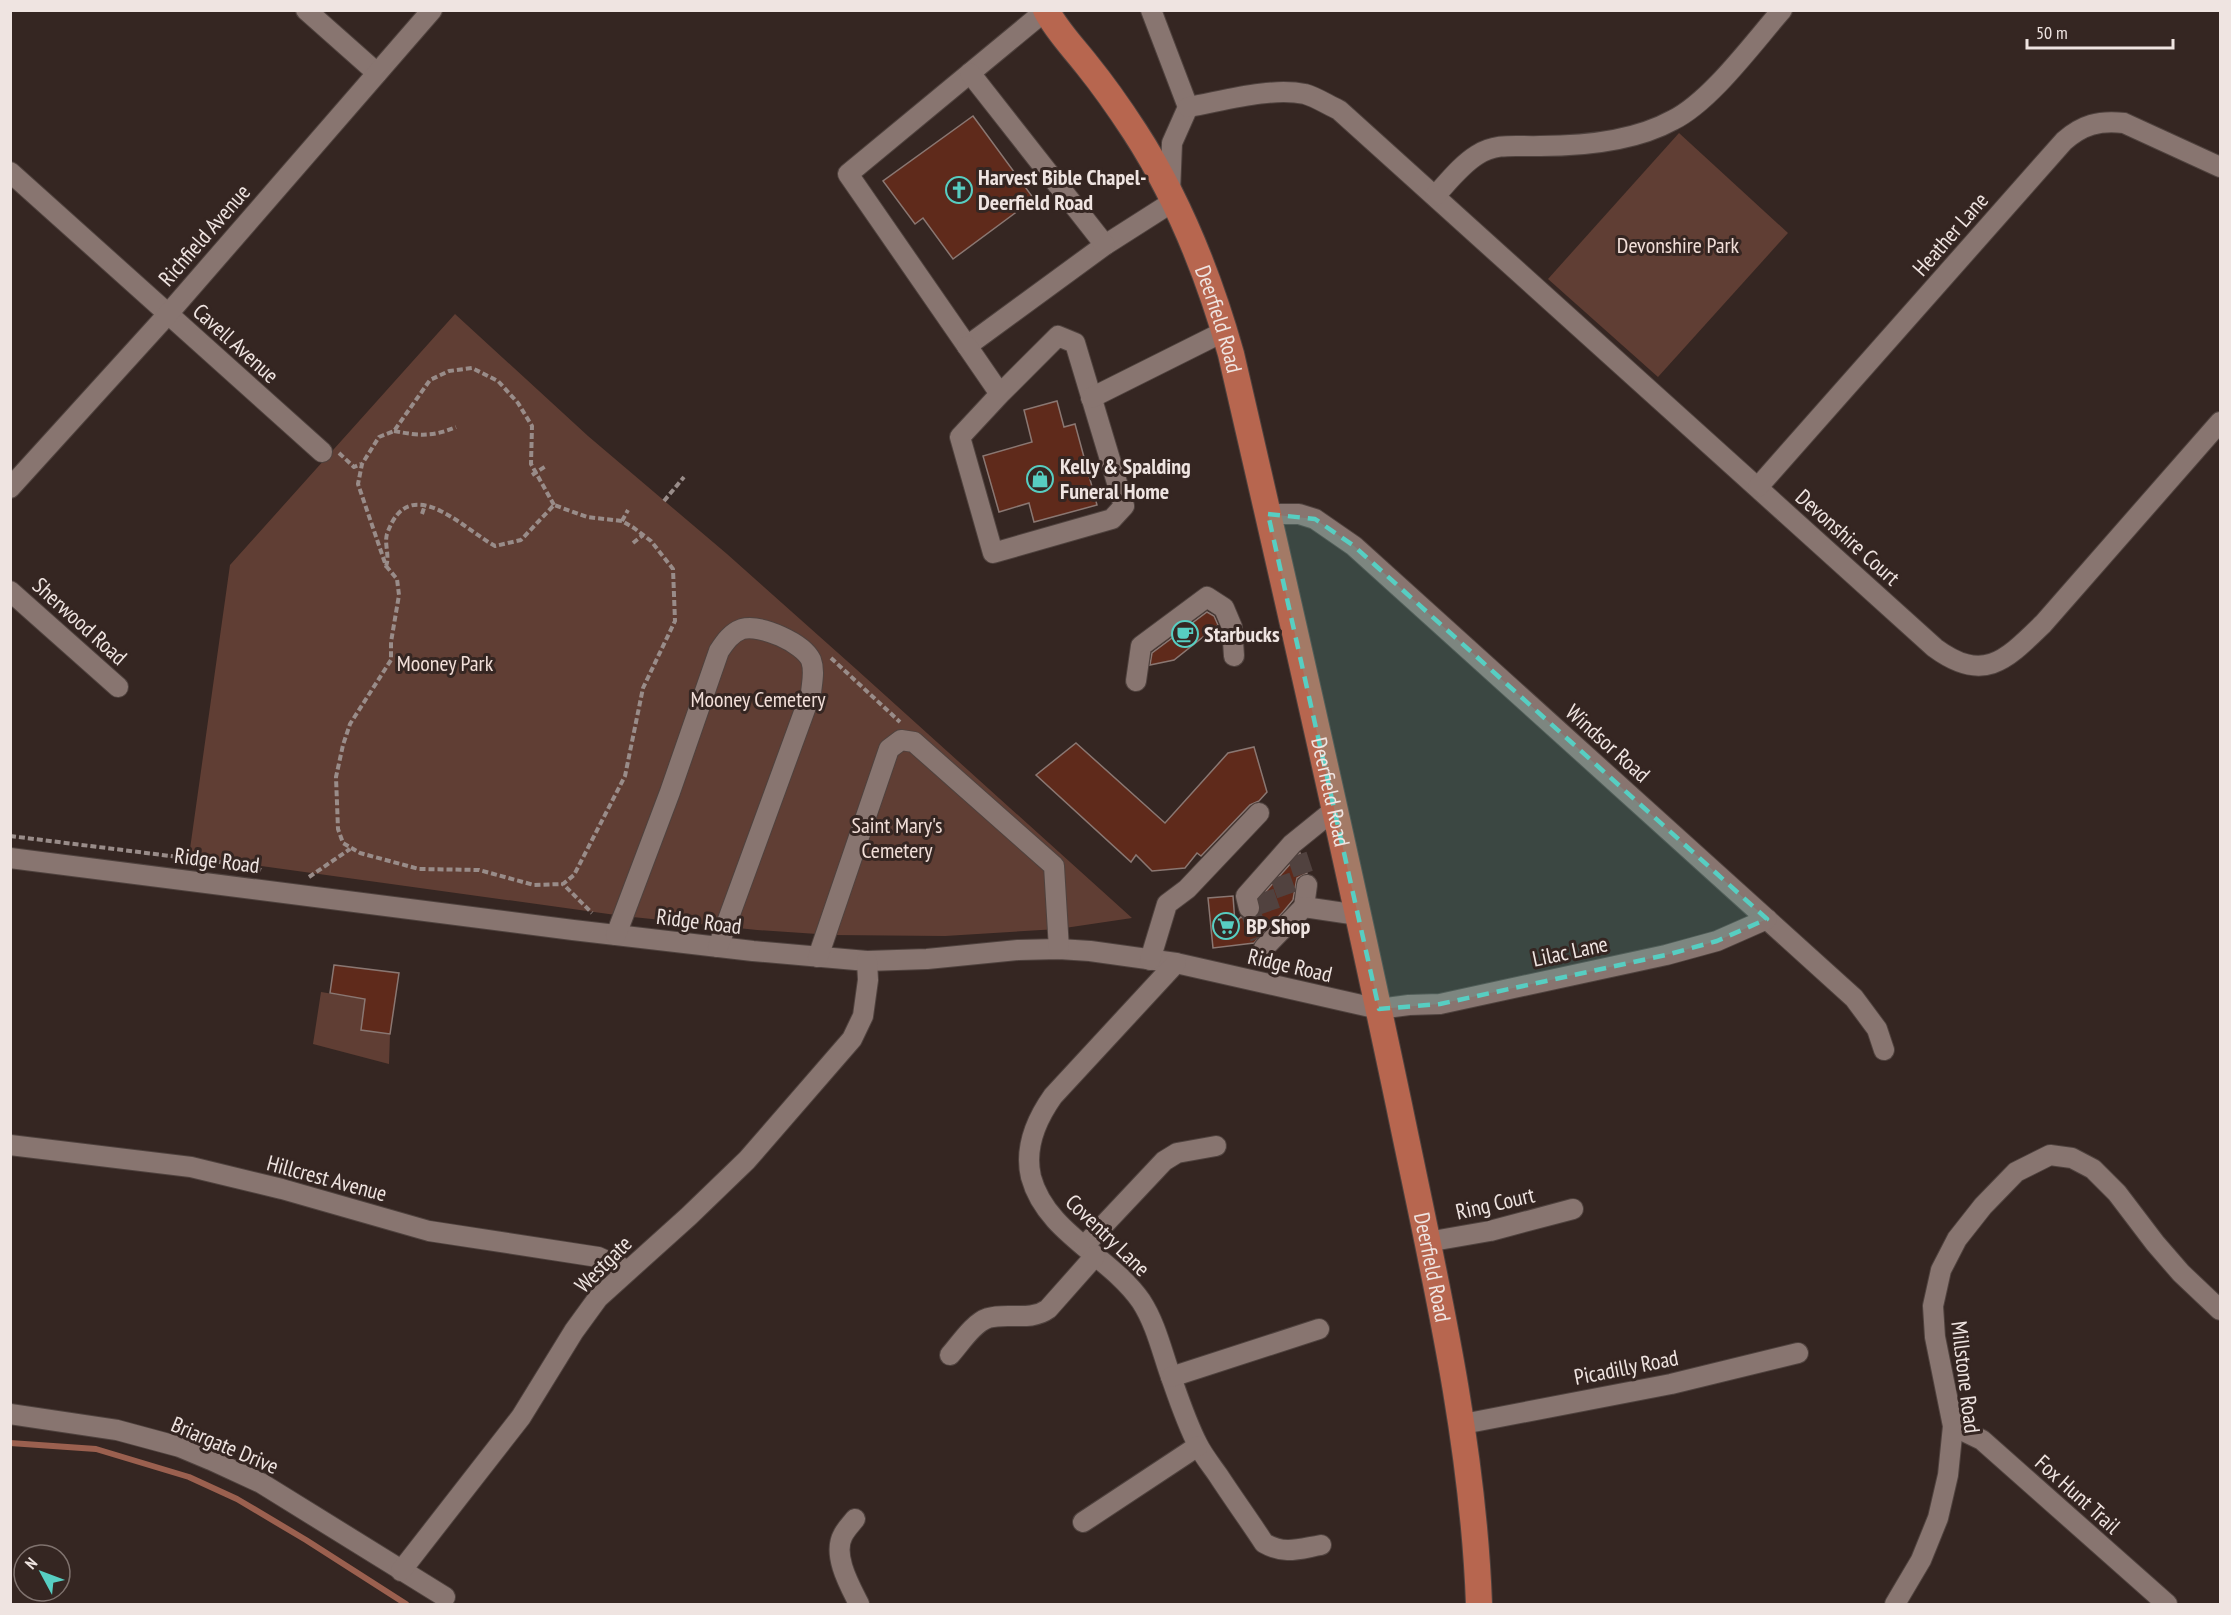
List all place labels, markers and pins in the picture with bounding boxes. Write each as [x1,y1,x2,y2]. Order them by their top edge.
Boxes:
place label: Harvest Bible Chapel- Deerfield Road [978,163,1147,216]
church icon: Harvest Bible Chapel- Deerfield Road [944,175,974,205]
place label: Kelly & Spalding Funeral Home [1060,452,1191,505]
shop icon: Kelly & Spalding Funeral Home [1025,464,1055,494]
cafe icon: Starbucks [1170,619,1200,649]
place label: Starbucks [1204,620,1280,648]
supermarket icon: BP Shop [1211,911,1241,941]
place label: BP Shop [1246,912,1310,940]

